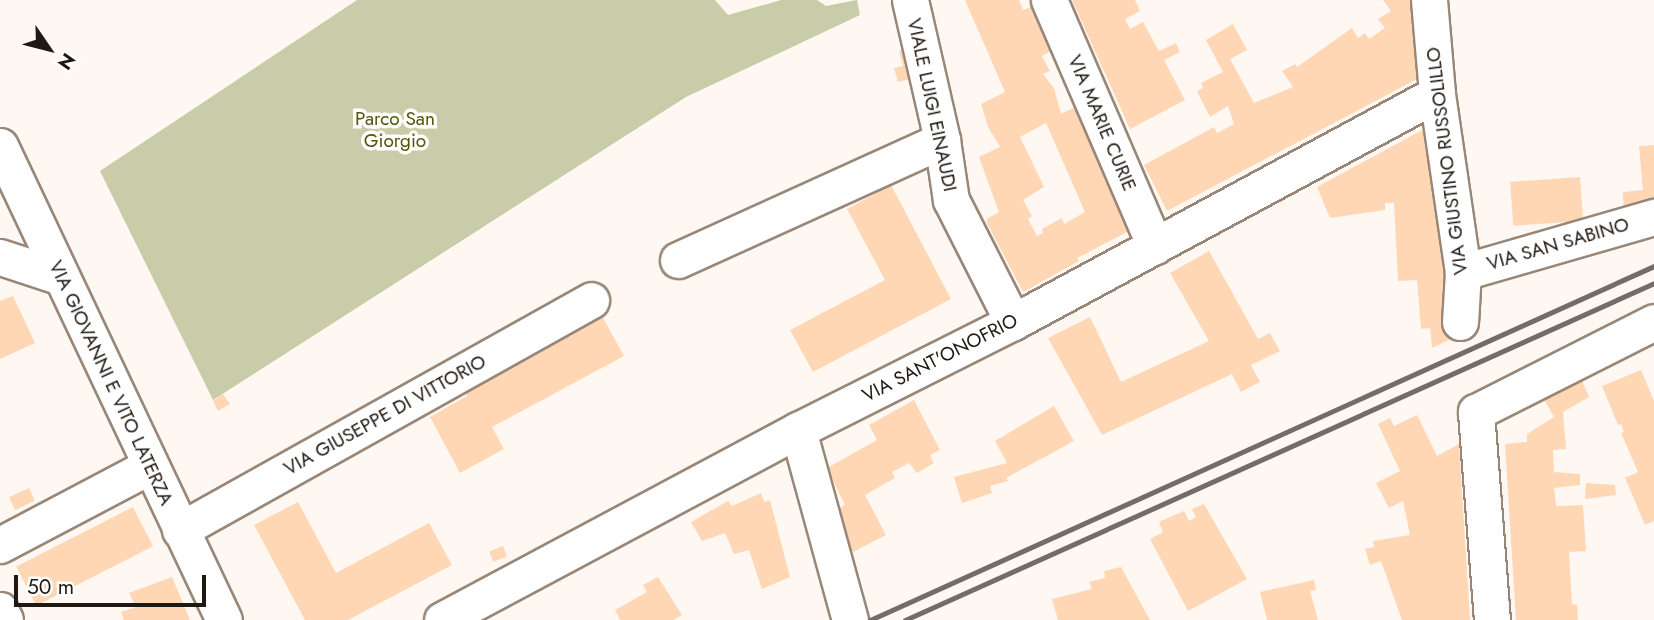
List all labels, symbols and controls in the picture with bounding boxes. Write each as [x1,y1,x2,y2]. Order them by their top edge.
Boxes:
north arrow [14,14,84,84]
street label: VIALE LUIGI EINAUDI [903,16,961,194]
street label: VIA GIUSTINO RUSSOLILLO [1422,46,1472,276]
text: N [51,47,82,75]
street label: VIA MARIE CURIE [1063,52,1141,194]
park label: Parco San Giorgio [355,108,435,152]
street label: VIA SAN SABINO [1484,213,1632,275]
street label: VIA GIOVANNI E VITO LATERZA [44,257,178,509]
street label: VIA SANT'ONOFRIO [858,309,1022,407]
street label: VIA GIUSEPPE DI VITTORIO [280,350,490,480]
scale bar [18,560,210,604]
text: 50 m [27,572,74,602]

